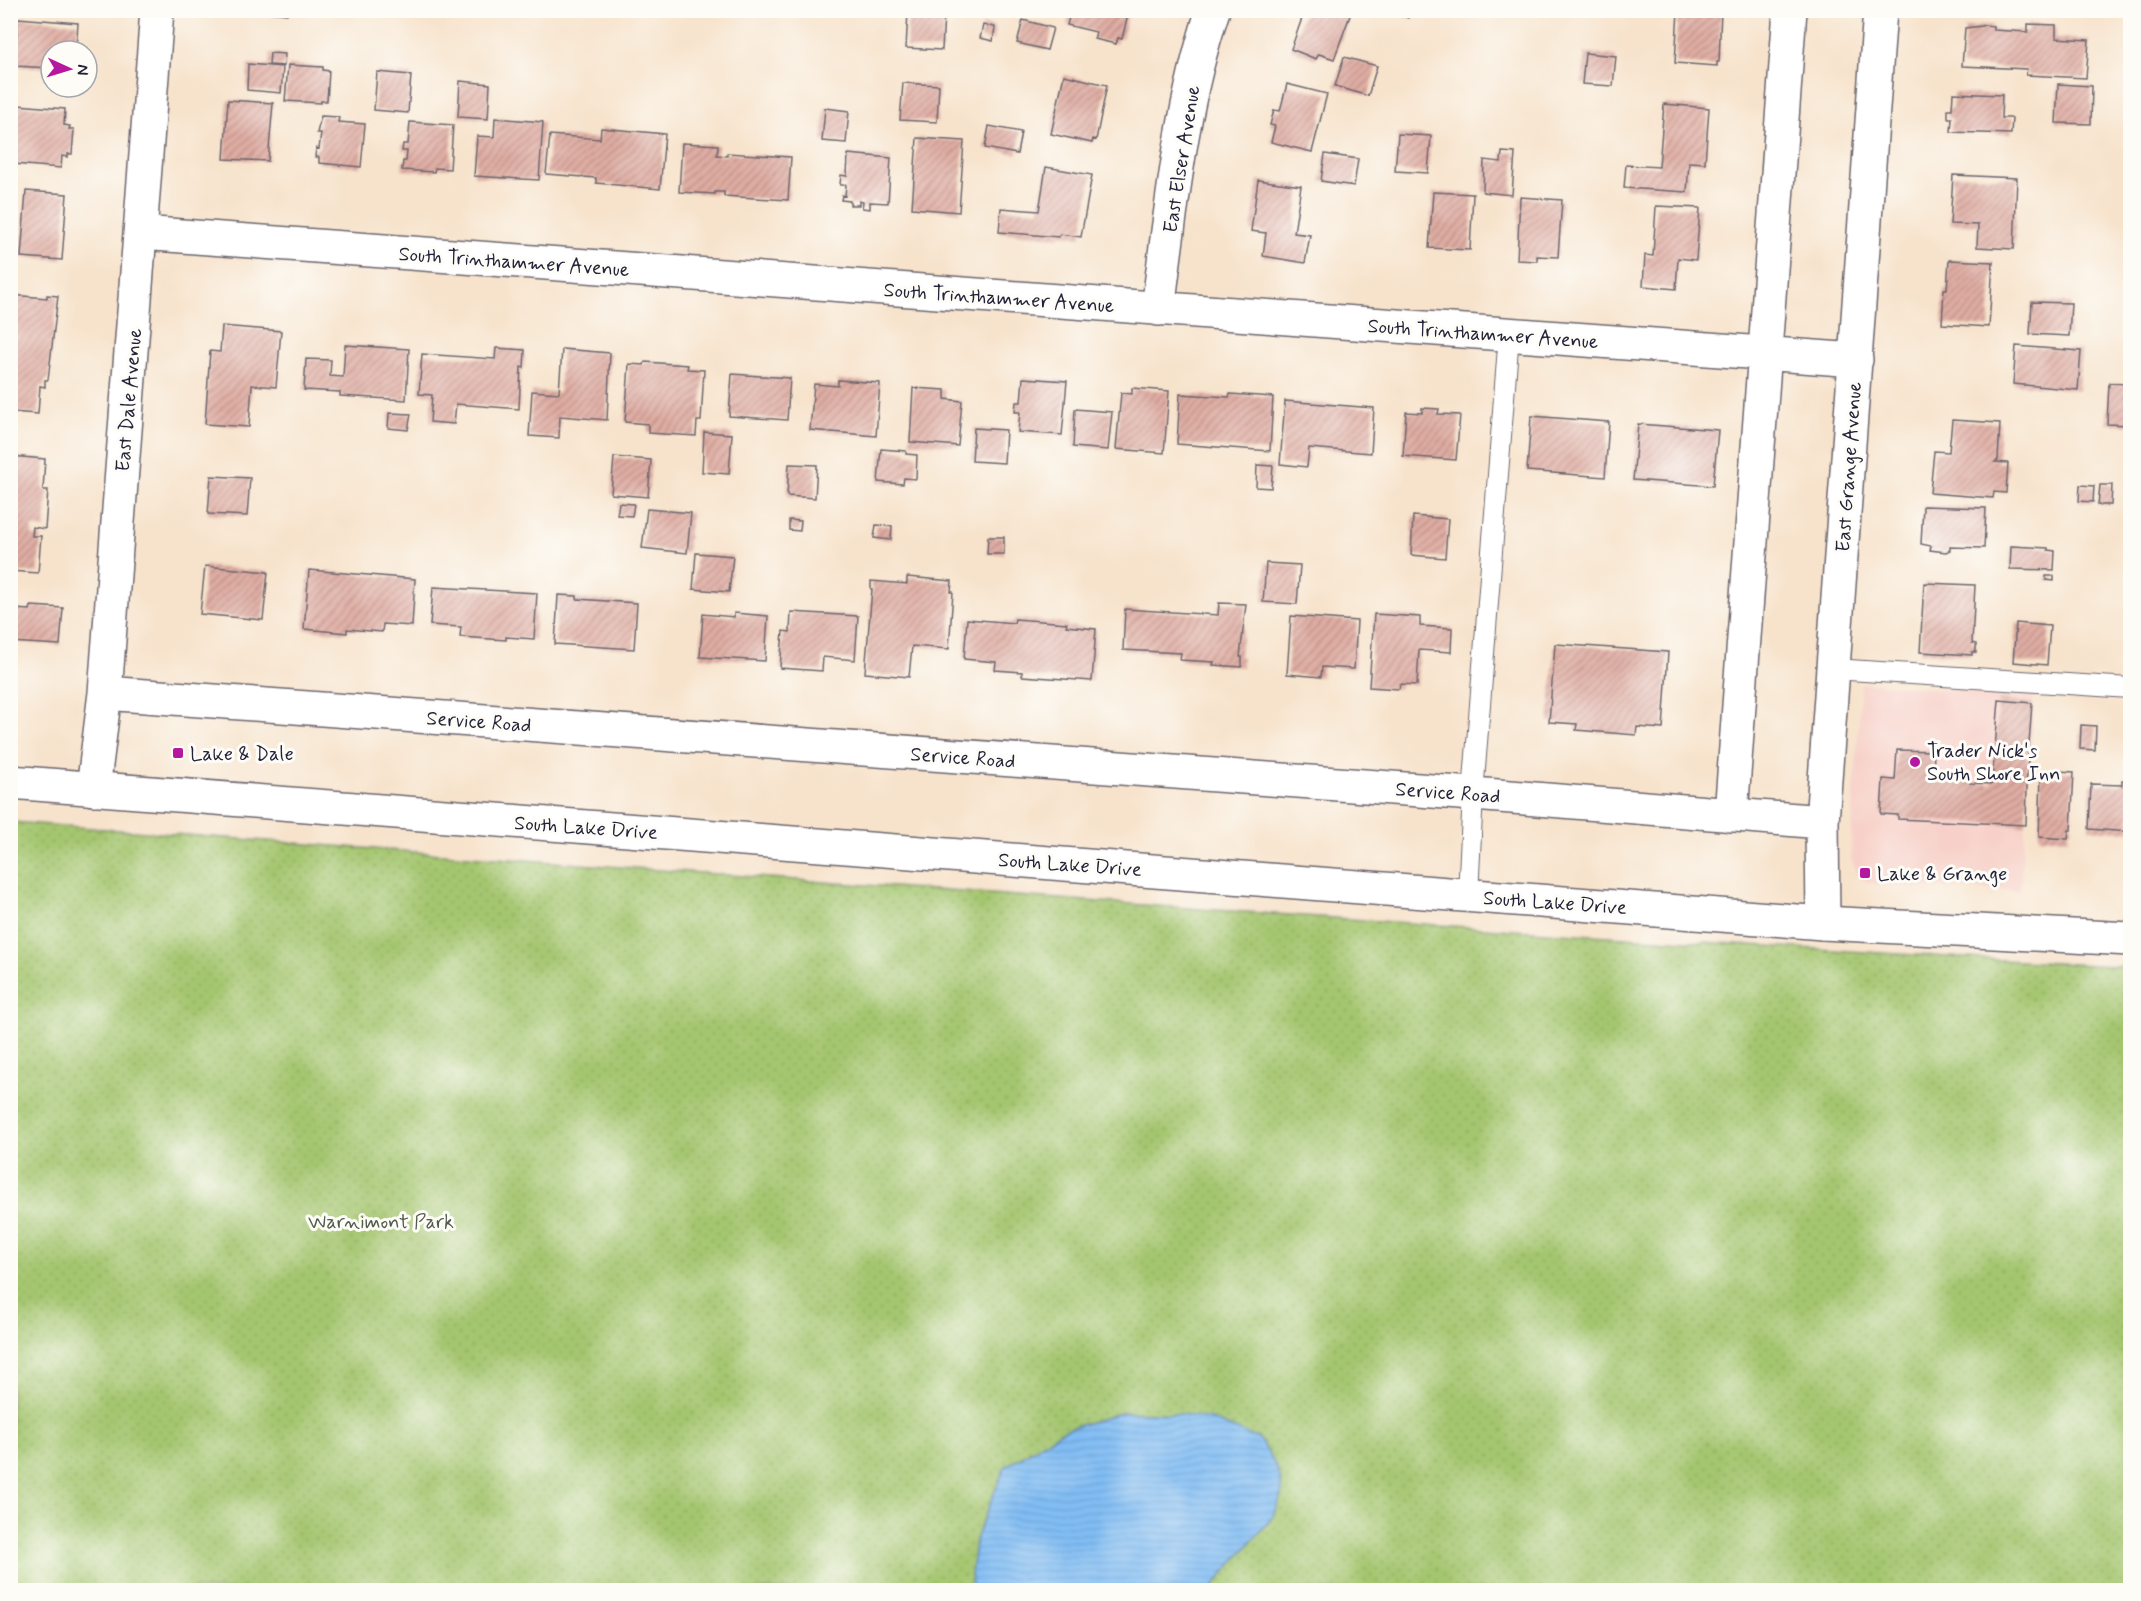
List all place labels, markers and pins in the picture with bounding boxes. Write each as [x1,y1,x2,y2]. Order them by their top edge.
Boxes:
place label: Trader Nick's South Shore Inn [1927,738,2060,788]
place label: Lake & Dale [190,741,294,768]
marker: Lake & Dale [171,746,185,760]
marker: Trader Nick's South Shore Inn [1908,755,1922,769]
place label: Lake & Grange [1877,861,2007,888]
marker: Lake & Grange [1858,866,1872,880]

